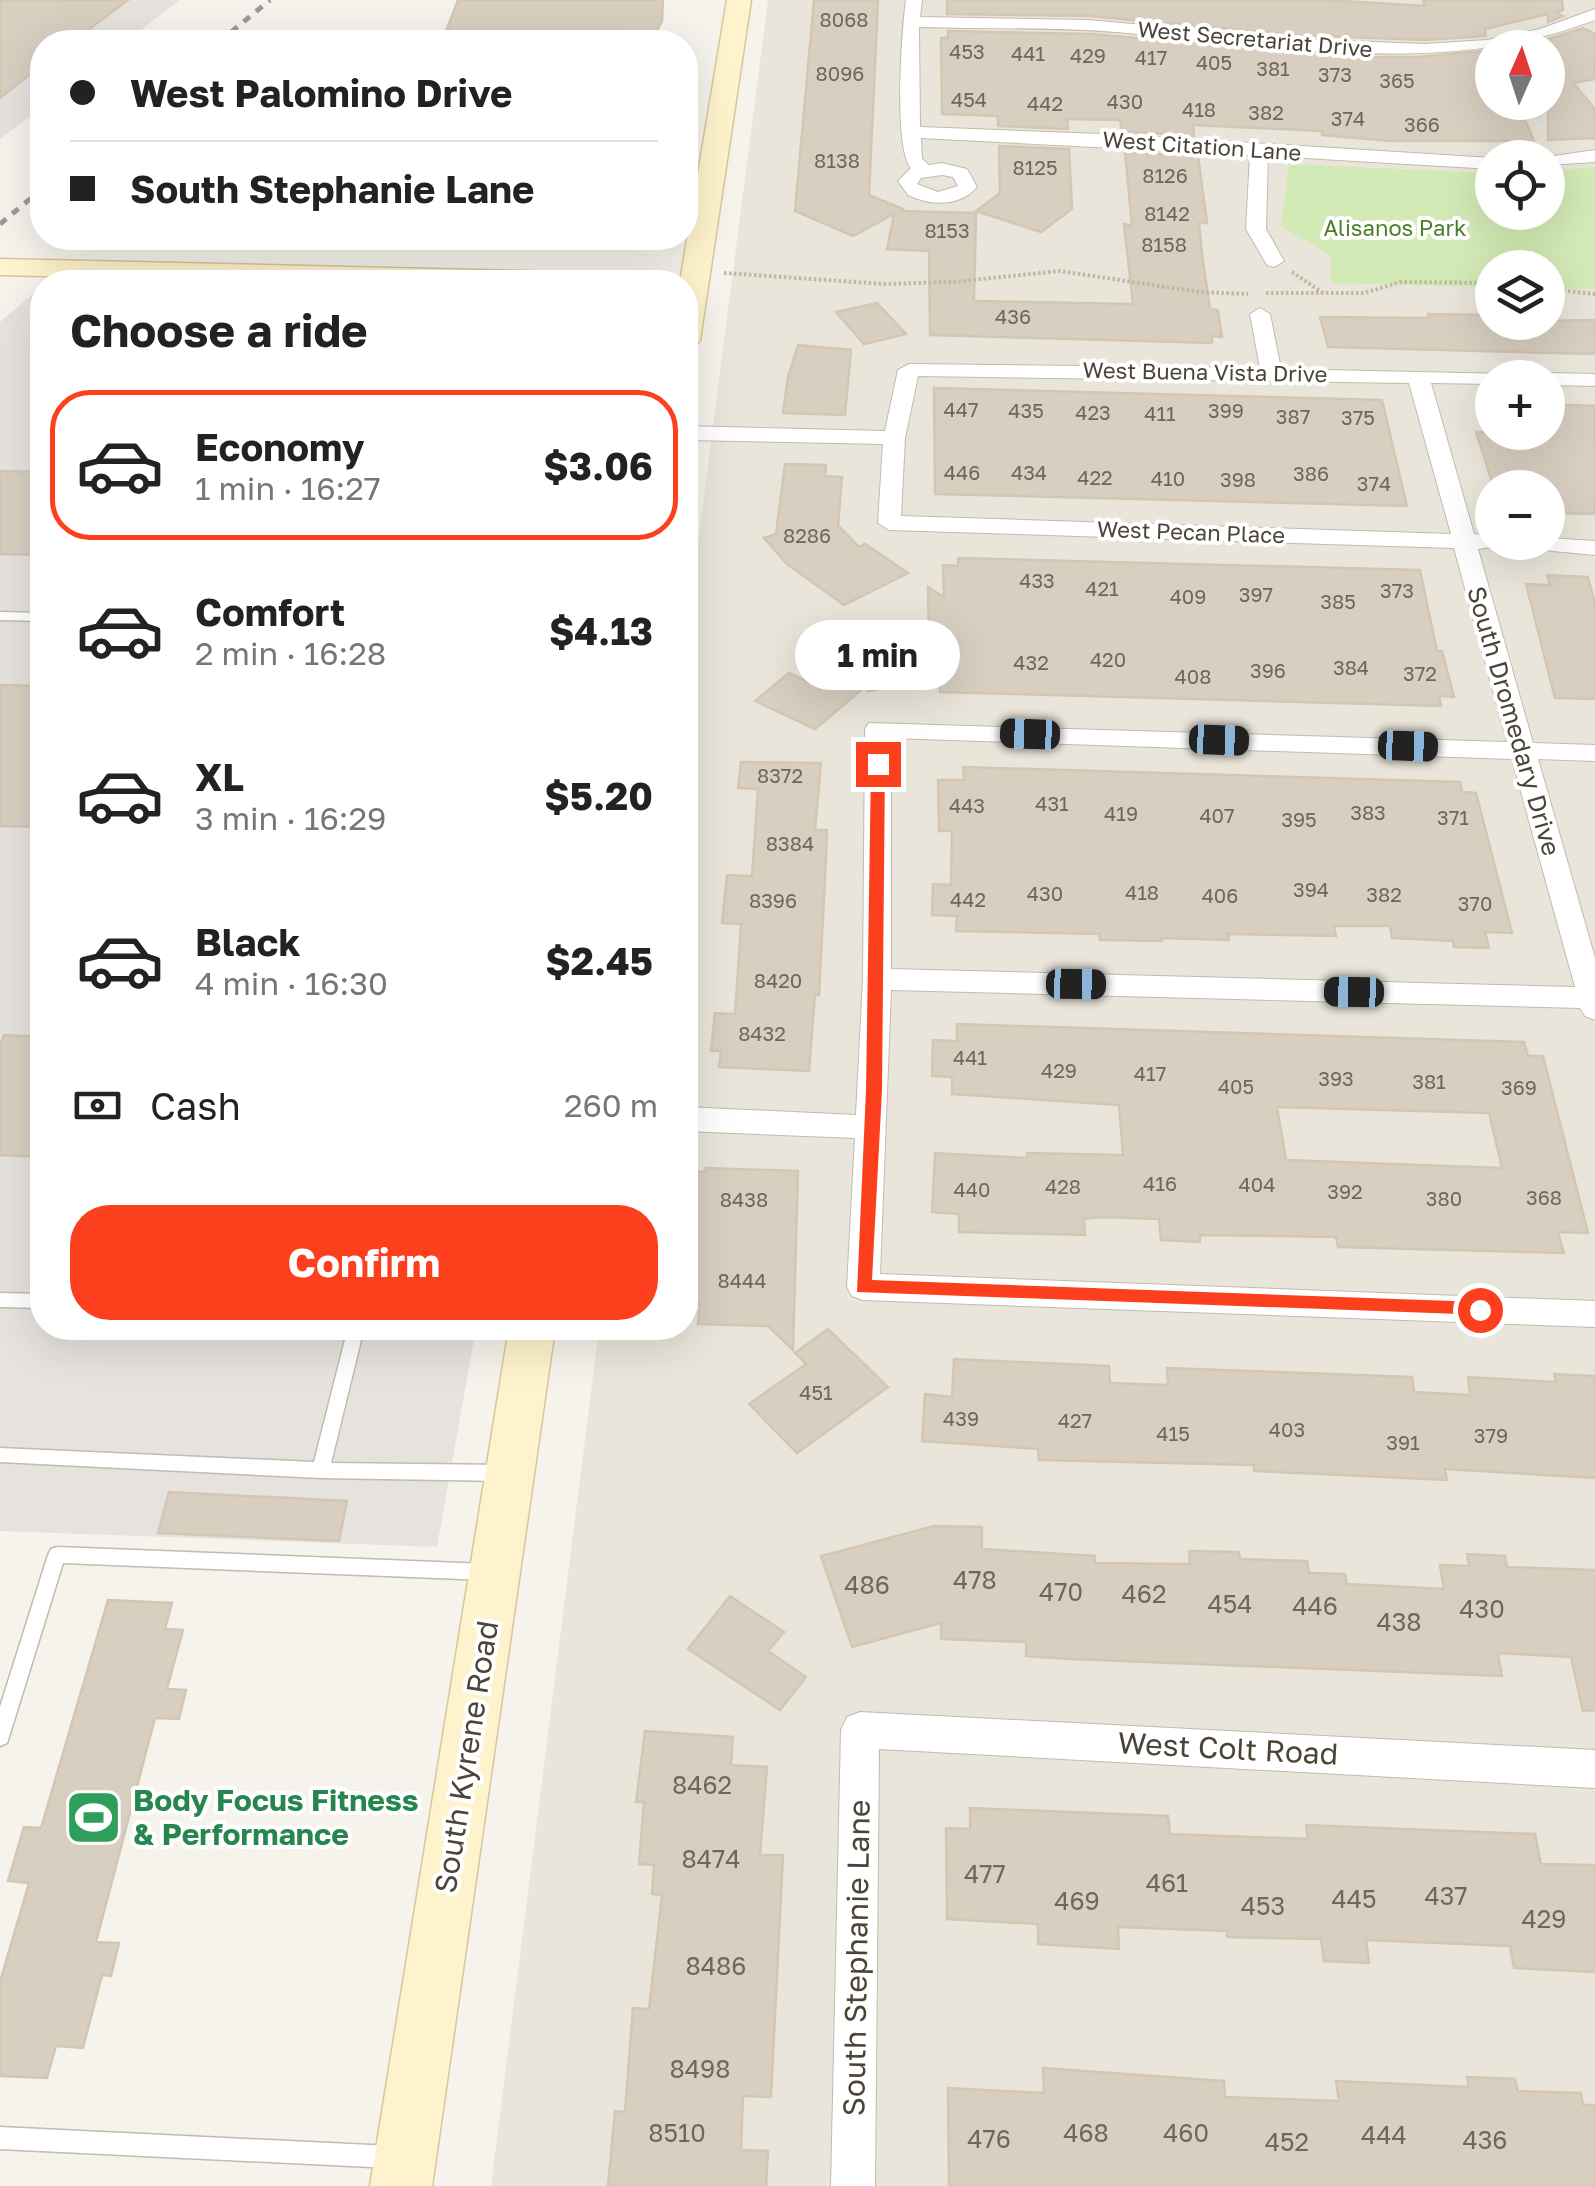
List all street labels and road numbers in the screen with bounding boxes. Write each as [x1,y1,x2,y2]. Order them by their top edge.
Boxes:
street label: West Secretariat Drive [1136,15,1374,62]
street label: West Citation Lane [1102,125,1302,166]
street label: West Buena Vista Drive [1082,356,1328,387]
street label: West Pecan Place [1097,515,1285,548]
street label: South Dromedary Drive [1461,583,1568,859]
street label: South Kyrene Road [427,1618,505,1896]
street label: West Colt Road [1117,1724,1339,1772]
street label: South Stephanie Lane [835,1799,877,2117]

